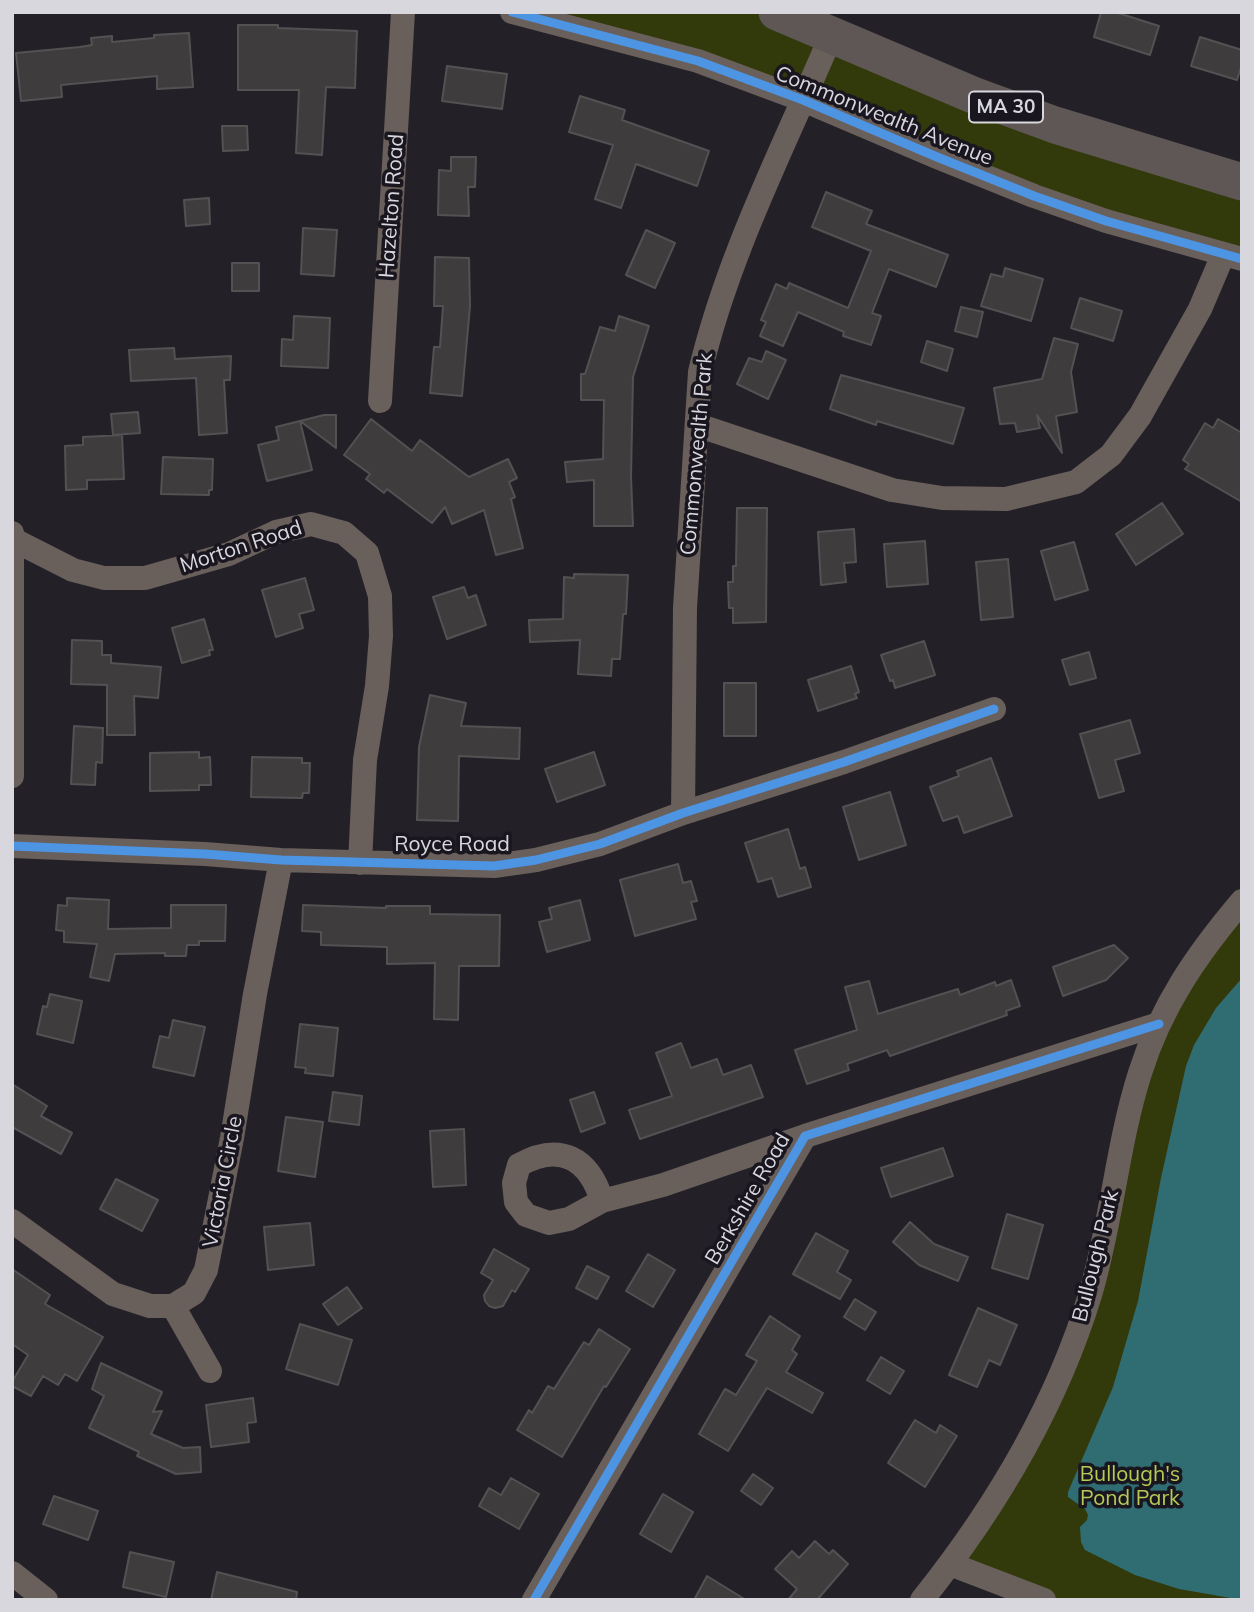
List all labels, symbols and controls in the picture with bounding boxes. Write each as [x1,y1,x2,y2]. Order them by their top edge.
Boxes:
street label: Commonwealth Avenue [772,61,996,171]
road number: MA 30 [969,92,1043,122]
street label: Hazelton Road [374,133,410,279]
street label: Commonwealth Park [676,352,718,556]
street label: Morton Road [177,515,305,579]
street label: Royce Road [394,832,510,858]
street label: Victoria Circle [198,1114,248,1250]
street label: Berkshire Road [700,1129,796,1269]
street label: Bullough Park [1067,1187,1125,1325]
park label: Bullough's Pond Park [1080,1462,1180,1512]

